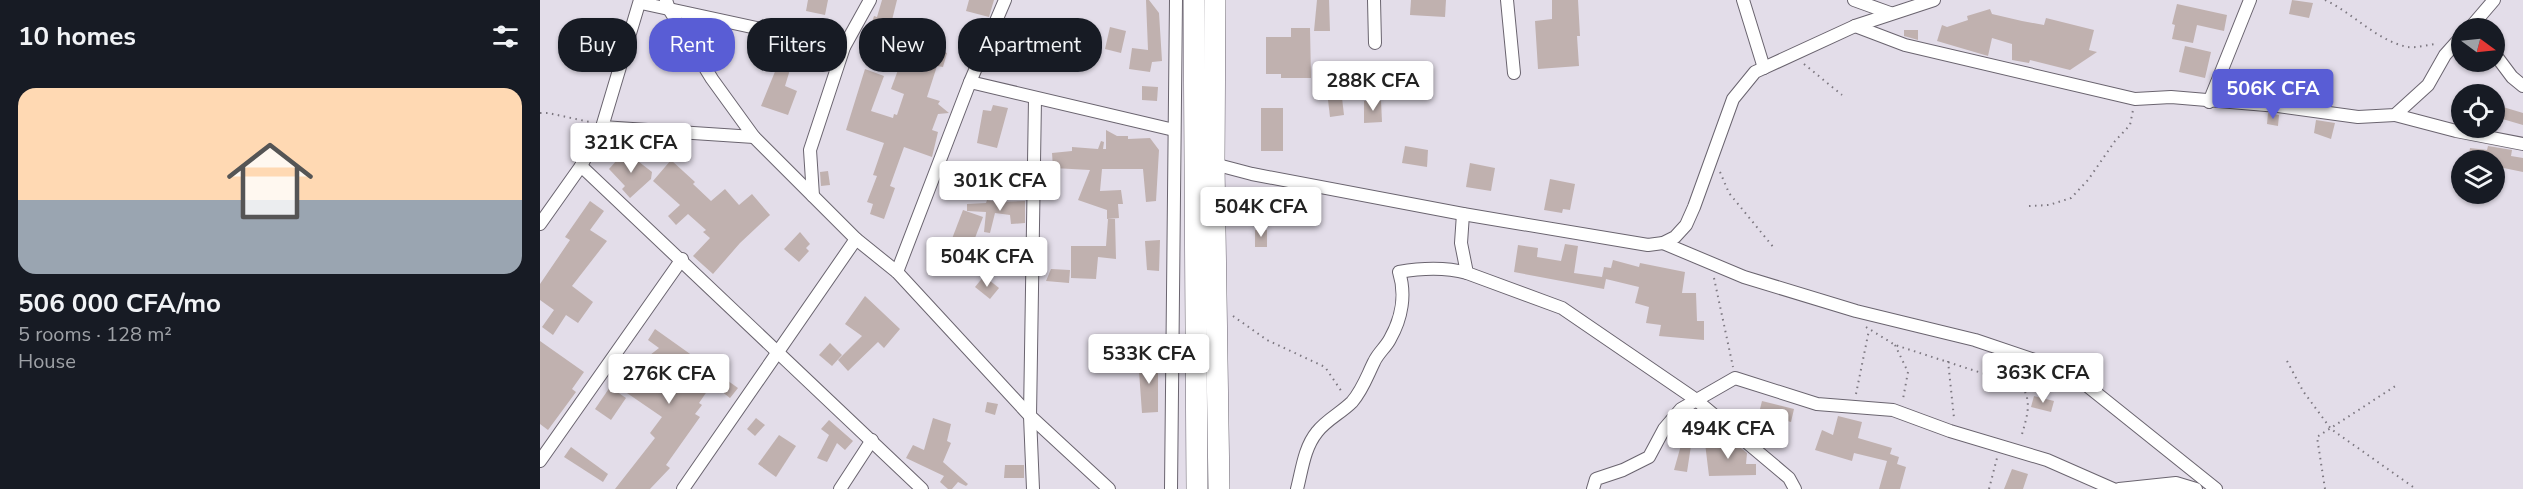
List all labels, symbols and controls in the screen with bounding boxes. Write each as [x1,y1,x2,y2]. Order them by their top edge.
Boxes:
chip: Buy [558,18,637,72]
chip: Rent [649,18,735,72]
chip: Filters [747,18,847,72]
chip: New [859,18,946,72]
chip: Apartment [958,18,1102,72]
north arrow [2451,18,2505,72]
map controls [2451,18,2505,204]
text: 10 homes [18,19,136,54]
icon: filters [489,20,522,53]
pin: 288K CFA [1311,61,1435,112]
text: 288K CFA [1326,67,1420,94]
pin: 506K CFA [2211,69,2335,120]
text: 506K CFA [2226,75,2320,102]
button: locate [2451,84,2505,138]
pin: 321K CFA [569,123,693,174]
icon: home [216,127,324,235]
text: 321K CFA [584,129,678,156]
button: layers [2451,150,2505,204]
pin: 301K CFA [938,161,1062,212]
text: 301K CFA [953,167,1047,194]
pin: 504K CFA [1199,187,1323,238]
text: 504K CFA [1214,193,1308,220]
pin: 504K CFA [925,237,1049,288]
text: 504K CFA [940,243,1034,270]
text: 506 000 CFA/mo [18,286,221,321]
text: 5 rooms · 128 m² [18,321,172,348]
pin: 533K CFA [1087,334,1211,385]
text: 533K CFA [1102,340,1196,367]
text: House [18,348,76,375]
pin: 363K CFA [1981,353,2105,404]
pin: 276K CFA [607,354,731,405]
text: 363K CFA [1996,359,2090,386]
text: 276K CFA [622,360,716,387]
pin: 494K CFA [1666,409,1790,460]
text: 494K CFA [1681,415,1775,442]

